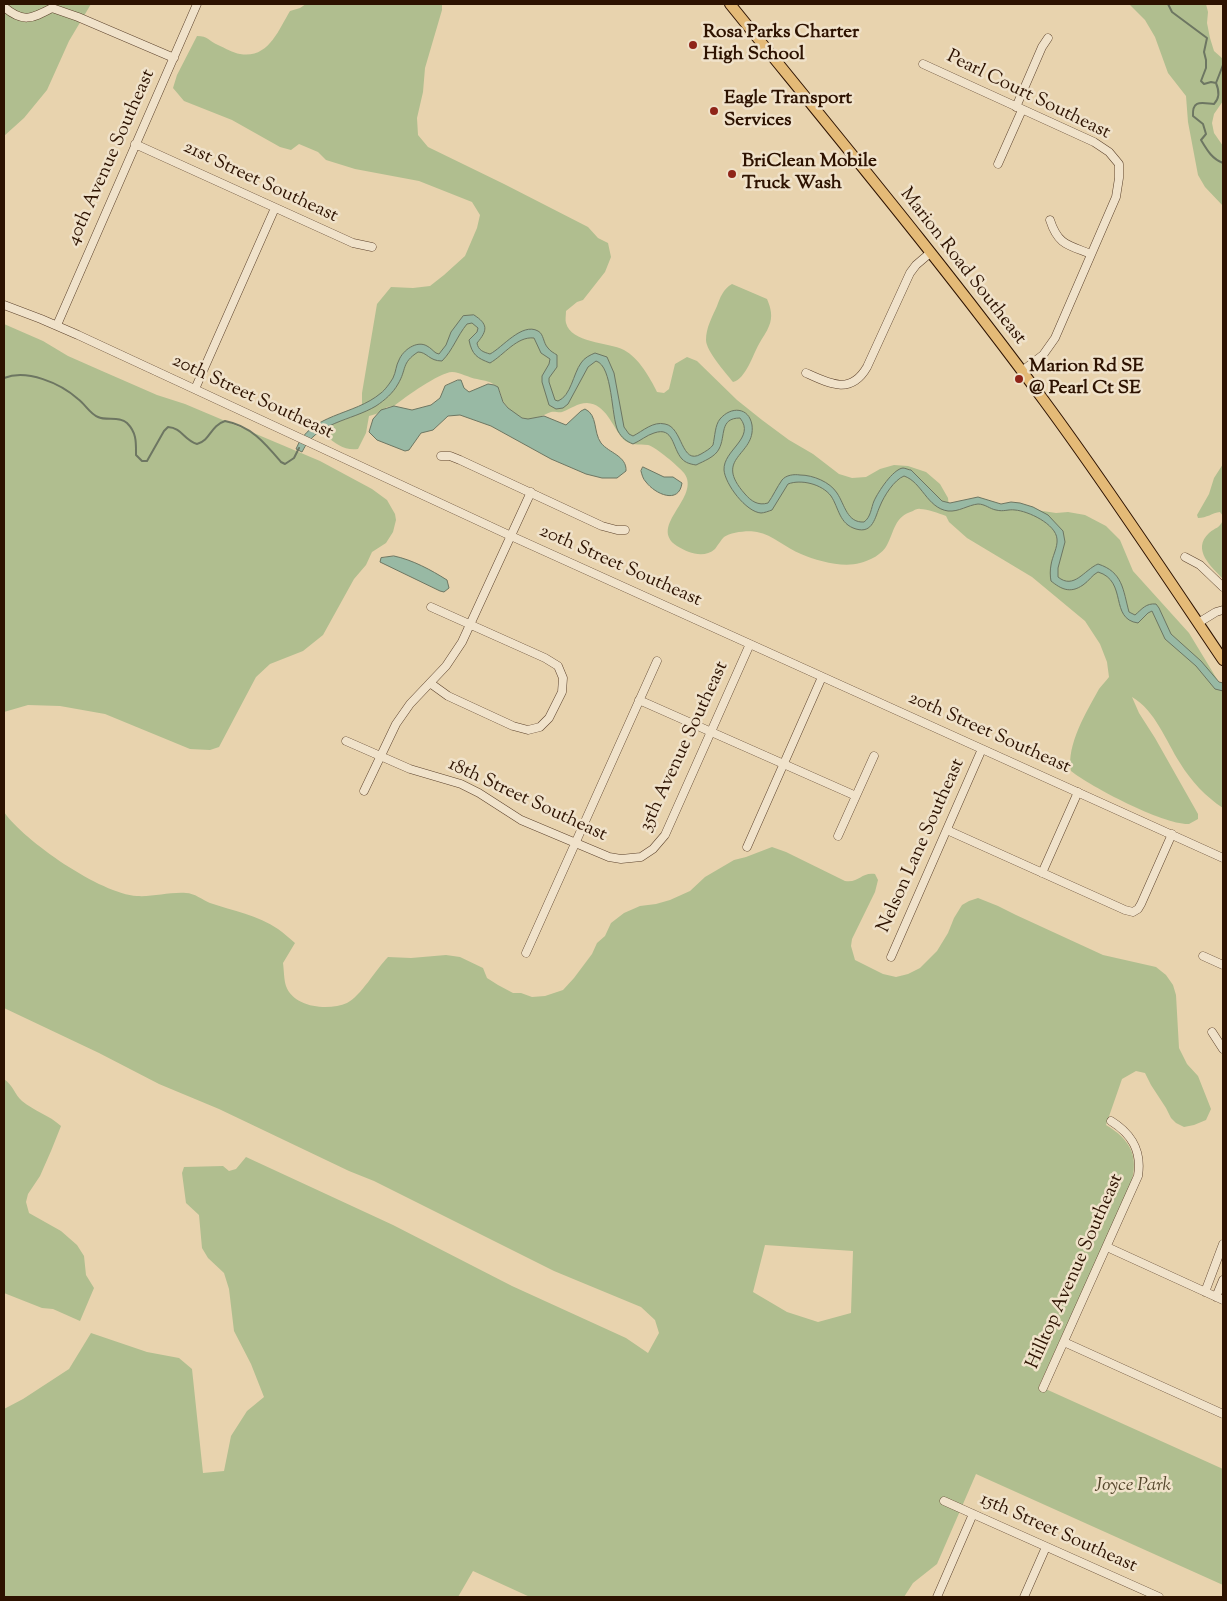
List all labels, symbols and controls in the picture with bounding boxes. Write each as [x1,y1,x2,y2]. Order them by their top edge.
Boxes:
place label: Rosa Parks Charter High School [703,23,859,67]
marker: Rosa Parks Charter High School [687,39,699,51]
street label: Pearl Court Southeast [943,46,1113,146]
street label: 40th Avenue Southeast [63,66,161,250]
place label: Eagle Transport Services [724,89,852,133]
marker: Eagle Transport Services [708,105,720,117]
street label: 21st Street Southeast [179,137,341,229]
place label: BriClean Mobile Truck Wash [742,152,877,196]
marker: BriClean Mobile Truck Wash [726,168,738,180]
street label: Marion Road Southeast [894,184,1030,350]
street label: 20th Street Southeast [168,351,336,445]
place label: Marion Rd SE @ Pearl Ct SE [1029,357,1144,401]
marker: Marion Rd SE @ Pearl Ct SE [1013,373,1025,385]
street label: 20th Street Southeast [535,521,705,613]
street label: 35th Avenue Southeast [636,658,734,836]
street label: 20th Street Southeast [904,688,1074,780]
street label: 18th Street Southeast [444,754,610,848]
street label: Nelson Lane Southeast [873,756,971,936]
street label: Hilltop Avenue Southeast [1023,1171,1129,1373]
park label: Joyce Park [1095,1476,1171,1498]
street label: 15th Street Southeast [976,1489,1140,1579]

